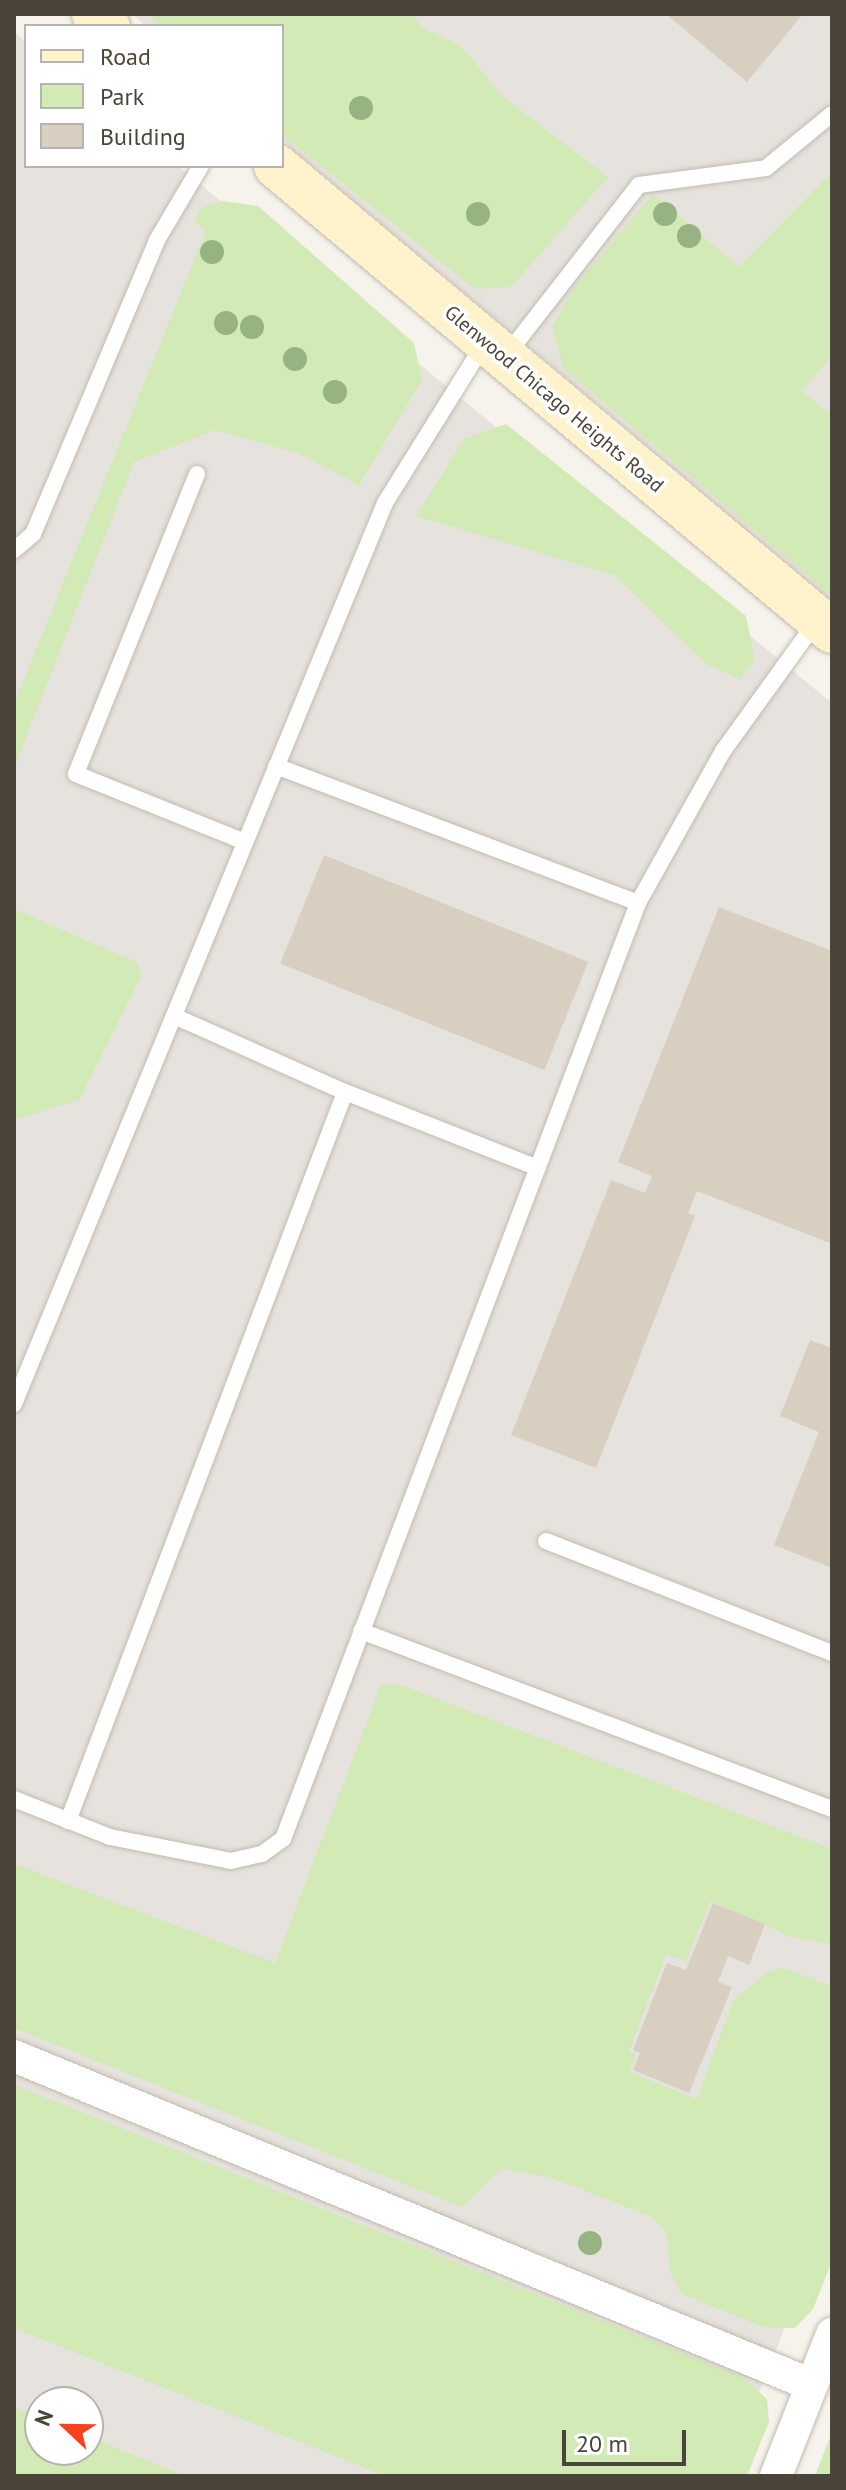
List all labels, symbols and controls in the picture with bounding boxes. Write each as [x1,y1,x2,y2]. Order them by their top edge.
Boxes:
legend [24,24,284,168]
text: Road [100,41,151,72]
text: Park [100,81,144,112]
text: Building [100,121,186,152]
street label: Glenwood Chicago Heights Road [440,300,668,498]
north arrow [24,2386,104,2466]
text: N [28,2406,59,2430]
scale bar [566,2414,690,2464]
text: 20 m [576,2428,628,2459]

